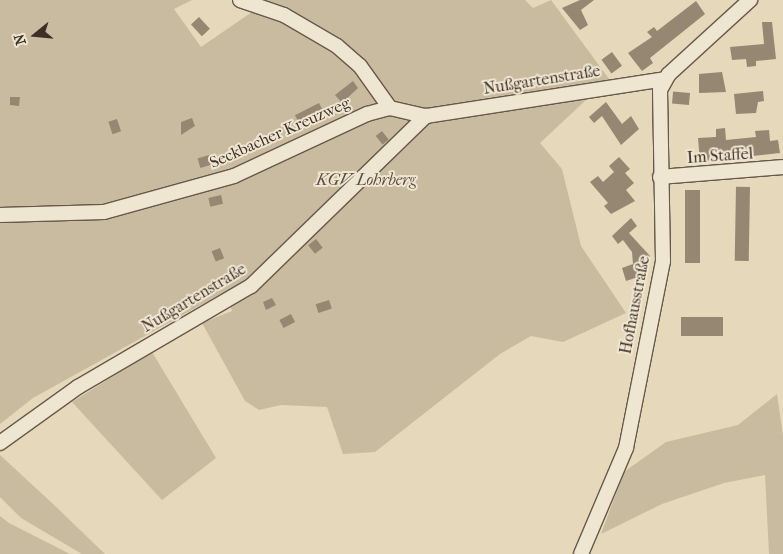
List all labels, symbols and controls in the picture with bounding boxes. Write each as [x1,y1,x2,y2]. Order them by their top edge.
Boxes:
north arrow [10,10,60,60]
text: N [10,32,30,47]
street label: Nußgartenstraße [482,61,602,99]
street label: Seckbacher Kreuzweg [207,93,353,173]
street label: Im Staffel [686,144,754,168]
park label: KGV Lohrberg [316,170,416,190]
street label: Hofhausstraße [616,254,654,356]
street label: Nußgartenstraße [139,259,249,337]

